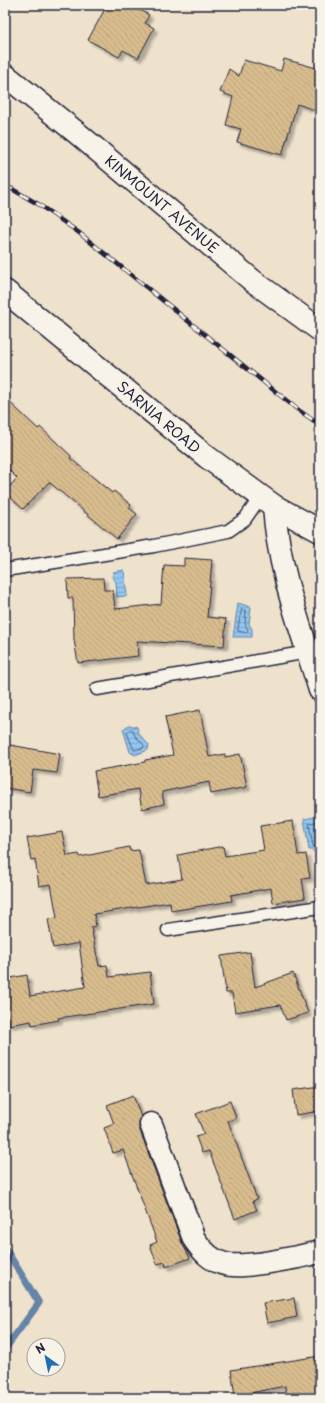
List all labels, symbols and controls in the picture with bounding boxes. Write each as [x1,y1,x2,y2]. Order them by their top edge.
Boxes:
street label: KINMOUNT AVENUE [101,150,224,258]
street label: SARNIA ROAD [113,376,205,458]
north arrow [26,1337,66,1377]
text: N [32,1339,49,1358]

